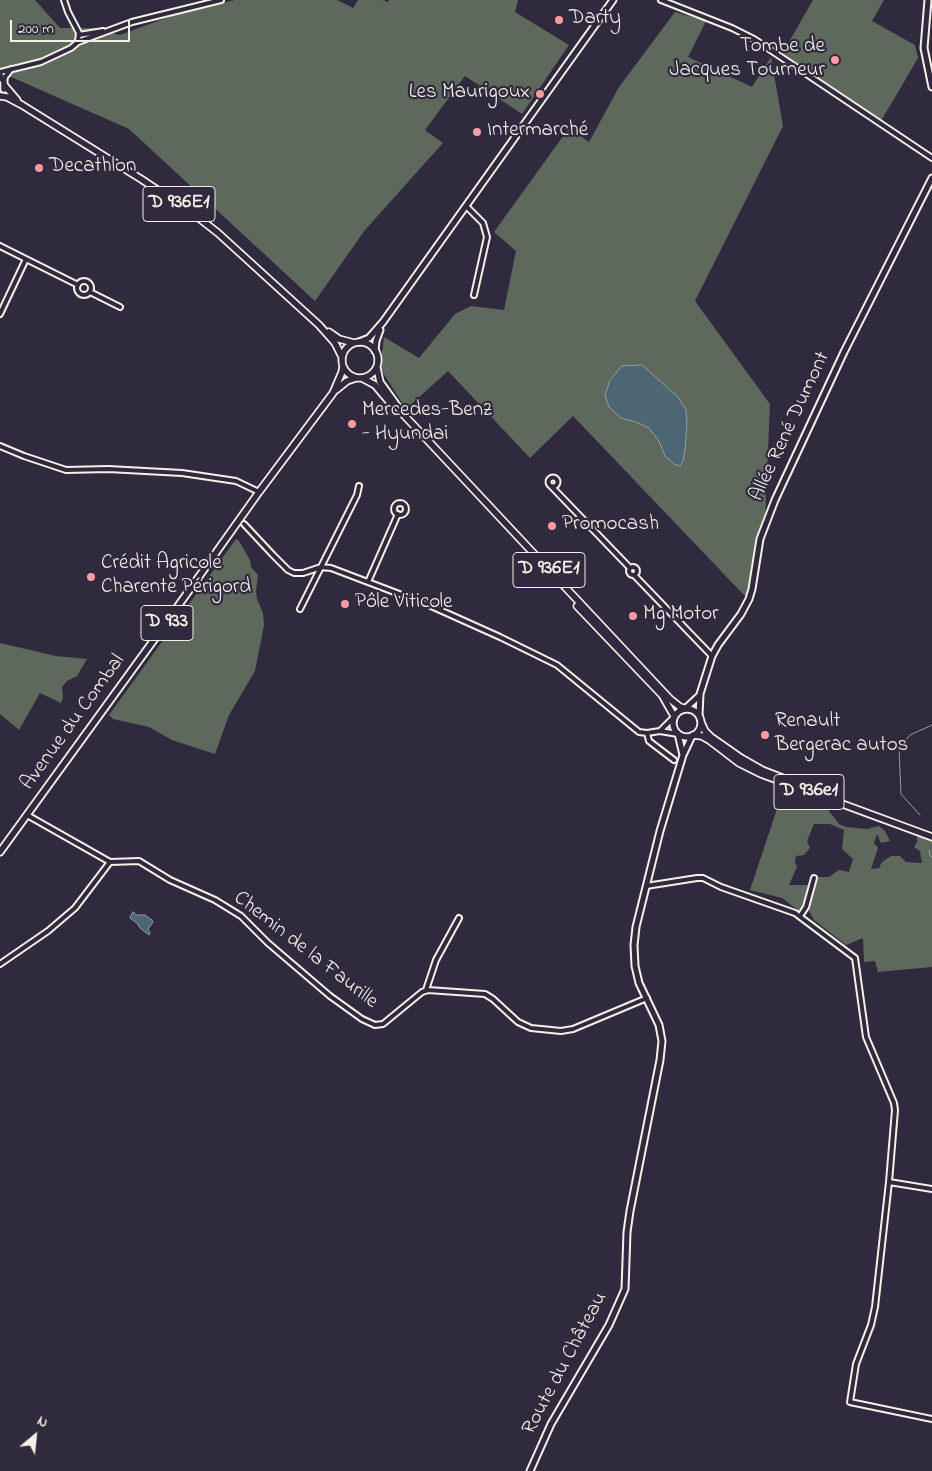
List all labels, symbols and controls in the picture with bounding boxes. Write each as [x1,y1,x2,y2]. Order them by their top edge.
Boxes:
place label: Darty [569,7,621,33]
scale bar [12,10,132,42]
marker: Darty [553,14,565,26]
text: 200 m [18,18,54,40]
place label: Tombe de Jacques Tourneur [669,35,825,85]
marker: Tombe de Jacques Tourneur [829,54,841,66]
place label: Les Maurigoux [409,81,530,107]
marker: Les Maurigoux [534,88,546,100]
place label: Intermarché [487,119,588,145]
marker: Intermarché [471,126,483,138]
place label: Decathlon [49,155,136,181]
marker: Decathlon [33,162,45,174]
road number: D 936E1 [143,186,215,222]
street label: Allée René Dumont [745,348,837,506]
place label: Mercedes-Benz - Hyundai [362,399,492,449]
marker: Mercedes-Benz - Hyundai [346,418,358,430]
place label: Promocash [562,513,659,539]
marker: Promocash [546,520,558,532]
place label: Crédit Agricole Charente Périgord [101,552,251,602]
road number: D 936E1 [513,552,585,588]
marker: Crédit Agricole Charente Périgord [85,571,97,583]
place label: Pôle Viticole [355,591,452,617]
marker: Pôle Viticole [339,598,351,610]
place label: Mg Motor [643,603,719,629]
road number: D 933 [141,606,193,640]
marker: Mg Motor [627,610,639,622]
street label: Avenue du Combal [16,650,132,796]
place label: Renault Bergerac autos [775,710,908,760]
marker: Renault Bergerac autos [759,729,771,741]
road number: D 936e1 [774,774,844,810]
street label: Chemin de la Faurille [228,887,382,1015]
street label: Route du Château [518,1288,614,1440]
north arrow [10,1411,60,1461]
text: N [33,1411,51,1434]

